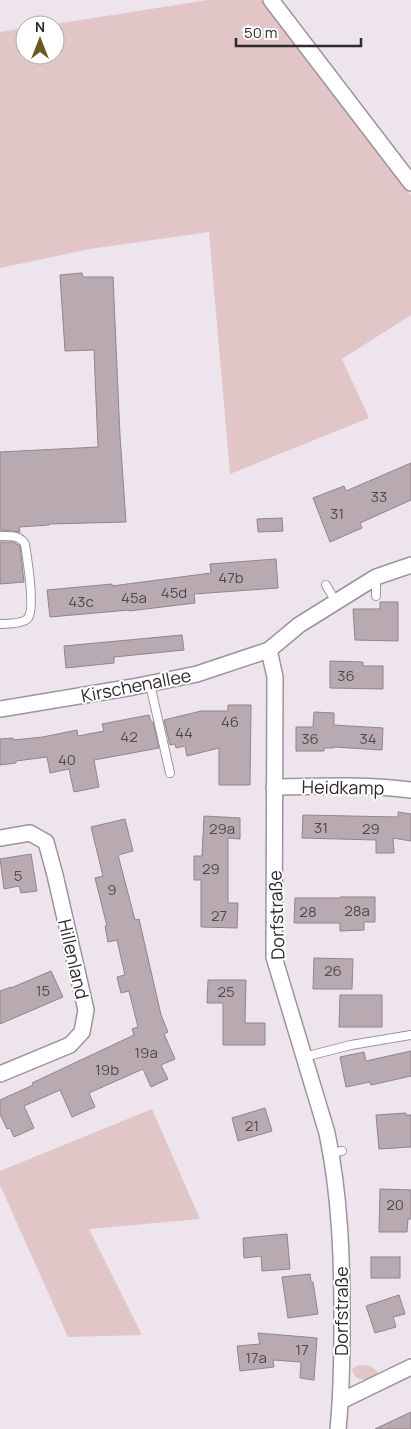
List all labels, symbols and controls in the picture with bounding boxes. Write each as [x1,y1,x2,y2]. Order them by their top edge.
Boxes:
north arrow [15,15,65,65]
scale bar [236,15,361,47]
text: N [35,17,45,36]
text: 50 m [244,22,278,43]
house number: 33 [371,486,387,507]
house number: 31 [330,503,344,524]
house number: 47b [218,567,244,588]
house number: 45d [161,582,187,603]
house number: 45a [121,587,147,608]
house number: 43c [68,591,94,612]
street label: Kirschenallee [79,663,193,707]
house number: 36 [337,665,355,686]
house number: 46 [221,711,239,732]
house number: 44 [175,722,193,743]
house number: 42 [120,726,138,747]
house number: 36 [301,728,319,749]
house number: 34 [359,728,377,749]
house number: 40 [58,749,76,770]
street label: Heidkamp [302,774,384,800]
house number: 31 [314,817,328,838]
house number: 29a [209,818,235,839]
house number: 29 [362,818,380,839]
house number: 29 [202,858,220,879]
house number: 5 [14,865,22,886]
street label: Dorfstraße [262,870,290,960]
house number: 9 [107,879,117,900]
house number: 28a [344,900,370,921]
house number: 28 [299,901,317,922]
house number: 27 [211,905,227,926]
street label: Hillenland [53,917,95,1001]
house number: 26 [324,960,342,981]
house number: 15 [36,980,50,1001]
house number: 25 [217,981,235,1002]
house number: 19a [134,1042,158,1063]
house number: 19b [95,1059,119,1080]
house number: 21 [245,1115,259,1136]
house number: 20 [386,1194,404,1215]
street label: Dorfstraße [329,1266,353,1356]
house number: 17 [295,1339,309,1360]
house number: 17a [245,1347,267,1368]

